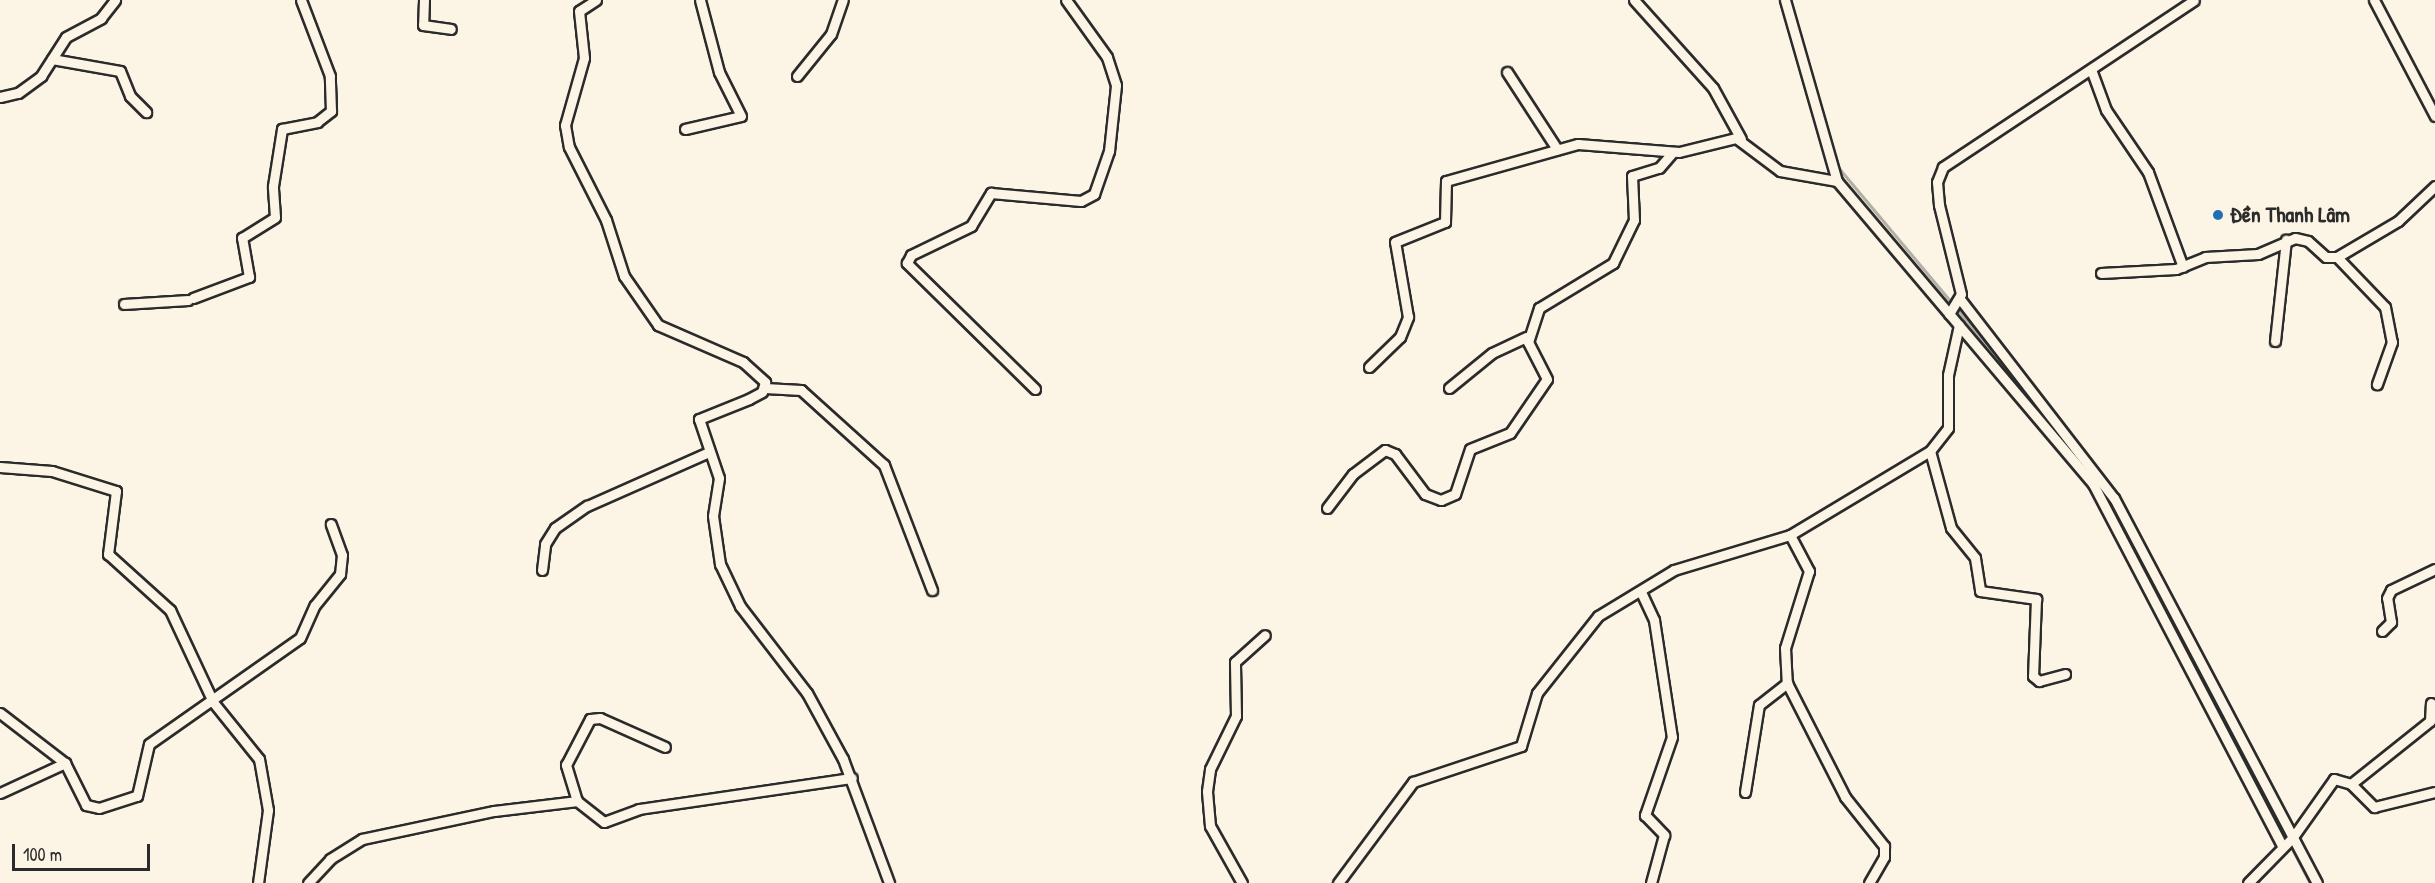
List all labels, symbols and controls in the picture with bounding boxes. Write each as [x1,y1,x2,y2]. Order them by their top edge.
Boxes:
place label: Đền Thanh Lâm [2230,202,2350,228]
marker: Đền Thanh Lâm [2211,208,2225,222]
scale bar [15,832,153,870]
text: 100 m [23,842,62,867]

